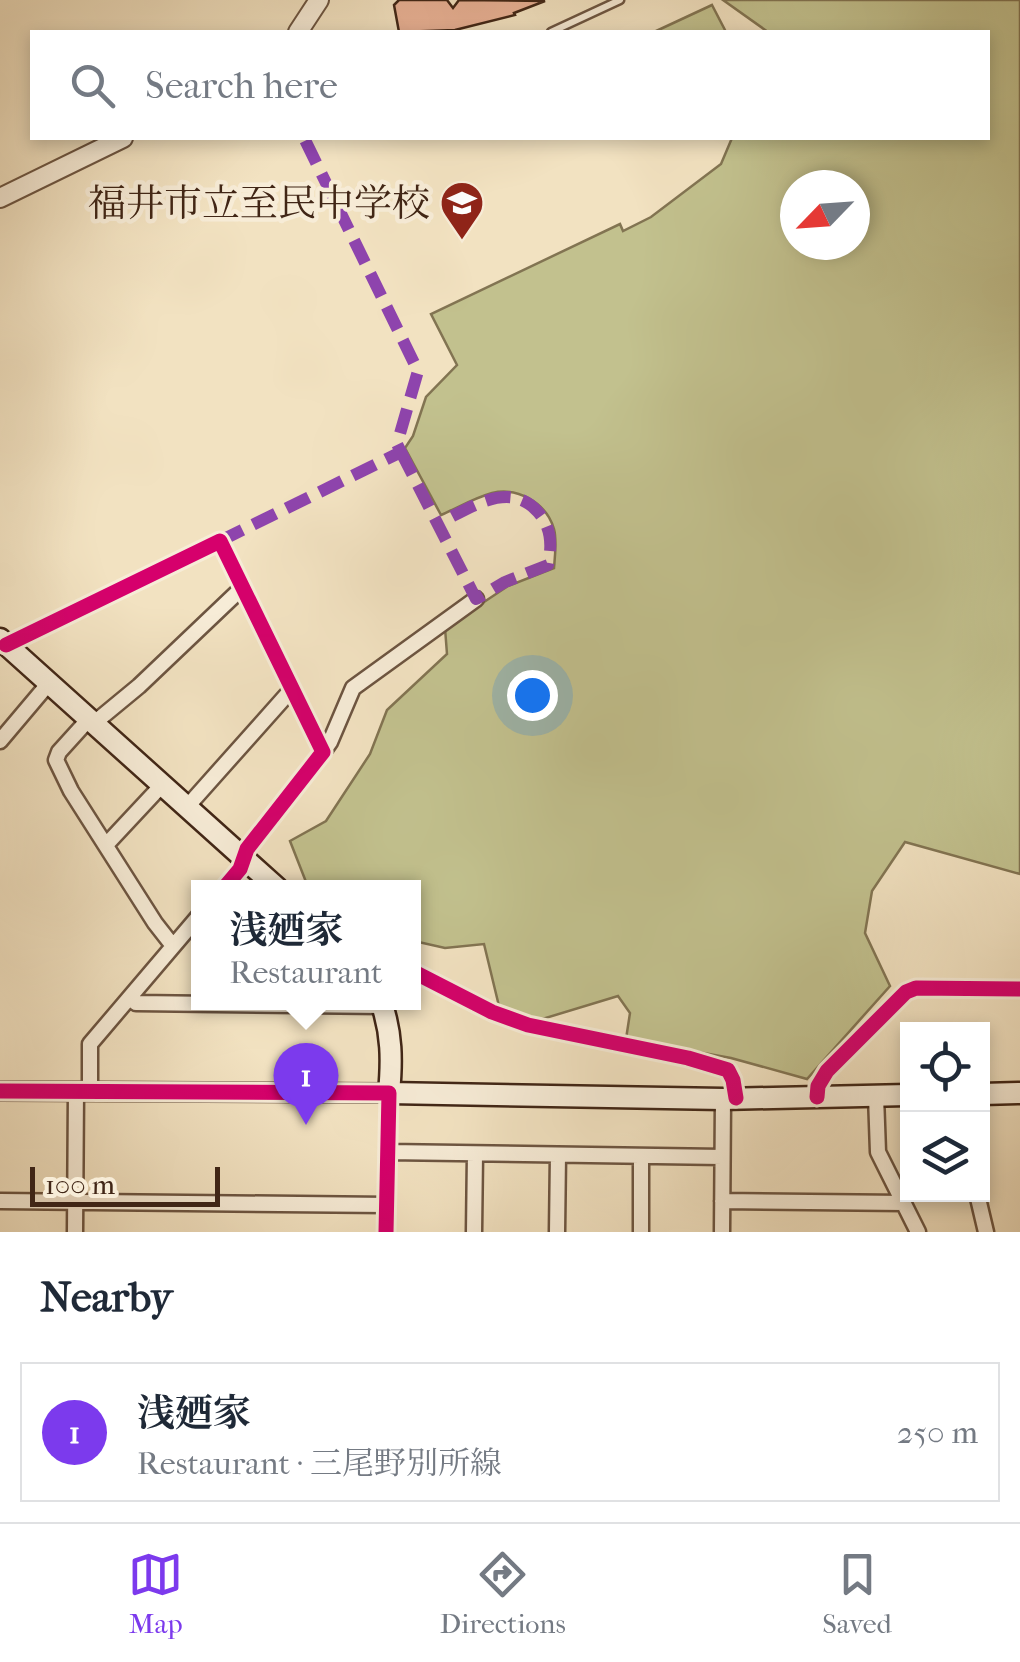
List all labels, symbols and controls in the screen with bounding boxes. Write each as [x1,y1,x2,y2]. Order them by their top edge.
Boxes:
search box [30,30,990,140]
icon: search [65,58,120,113]
text: Search here [145,63,338,108]
north arrow [780,170,870,260]
school or university icon: 福井市立至民中学校 [439,180,485,241]
place label: 福井市立至民中学校 [88,181,430,226]
your location [507,670,558,721]
popup [191,880,421,1010]
text: 浅廼家 [230,908,344,953]
text: Restaurant [230,954,382,991]
map controls [900,1022,990,1202]
button: locate [900,1022,990,1112]
pin: 1 [274,1042,338,1125]
button: layers [900,1112,990,1202]
scale bar [30,1162,220,1206]
text: 100 m [45,1168,115,1201]
text: Nearby [40,1273,172,1322]
text: 浅廼家 [137,1391,251,1436]
text: 1 [69,1414,80,1451]
text: 250 m [897,1414,978,1451]
text: Restaurant · 三尾野別所線 [137,1445,502,1482]
tab: Map [128,1547,183,1640]
tab: Directions [440,1547,566,1640]
tab: Saved [822,1547,892,1640]

